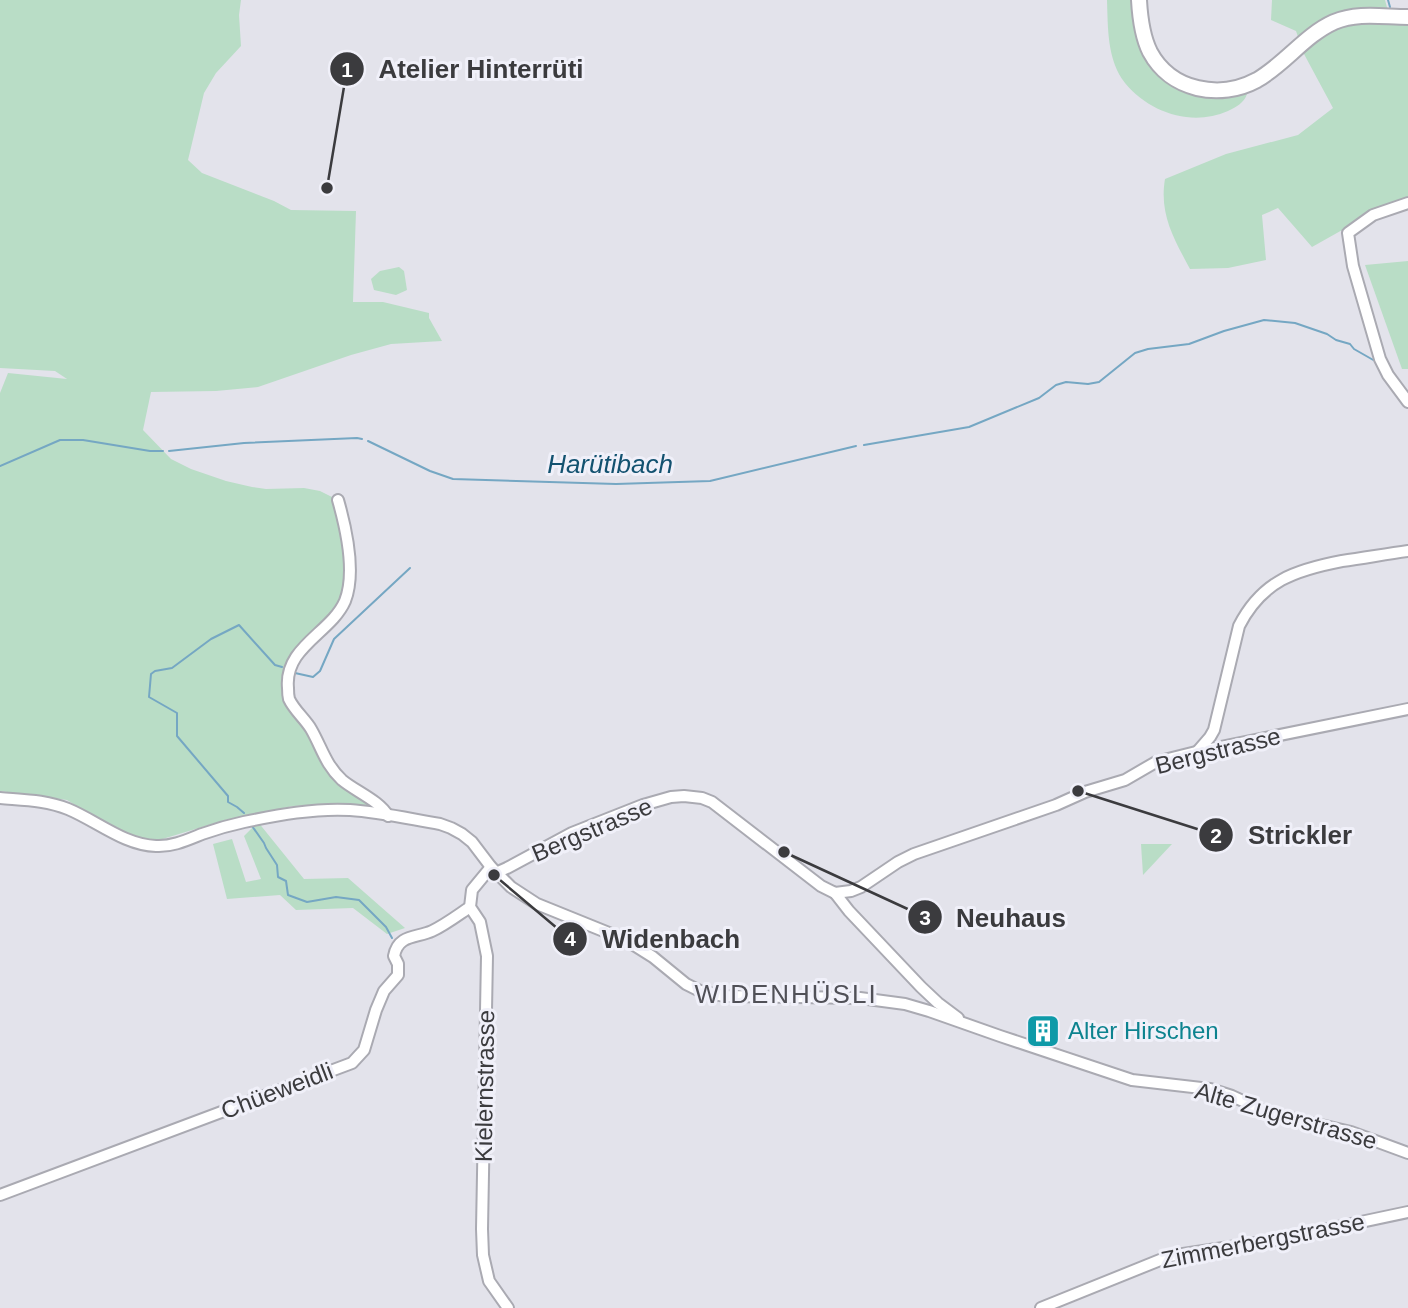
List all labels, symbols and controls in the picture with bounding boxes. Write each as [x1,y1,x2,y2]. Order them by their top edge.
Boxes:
callout: Atelier Hinterrüti [329,46,597,93]
text: Atelier Hinterrüti [378,54,584,84]
text: 1 [341,58,353,81]
water label: Harütibach [547,449,673,479]
street label: Bergstrasse [1152,722,1283,779]
street label: Bergstrasse [528,792,656,867]
callout: Strickler [1199,812,1366,859]
text: Strickler [1248,820,1352,850]
text: 2 [1210,824,1222,847]
callout: Neuhaus [908,894,1080,941]
text: Neuhaus [956,903,1066,933]
text: 3 [919,906,931,929]
callout: Widenbach [552,915,754,962]
text: Widenbach [602,924,740,954]
text: 4 [564,927,576,950]
district label: WIDENHÜSLI [694,979,878,1009]
street label: Kielernstrasse [470,1010,499,1162]
building icon: Alter Hirschen [1024,1012,1062,1050]
place label: Alter Hirschen [1068,1017,1219,1044]
street label: Chüeweidli [217,1057,336,1124]
street label: Alte Zugerstrasse [1192,1077,1380,1154]
street label: Zimmerbergstrasse [1159,1208,1367,1273]

